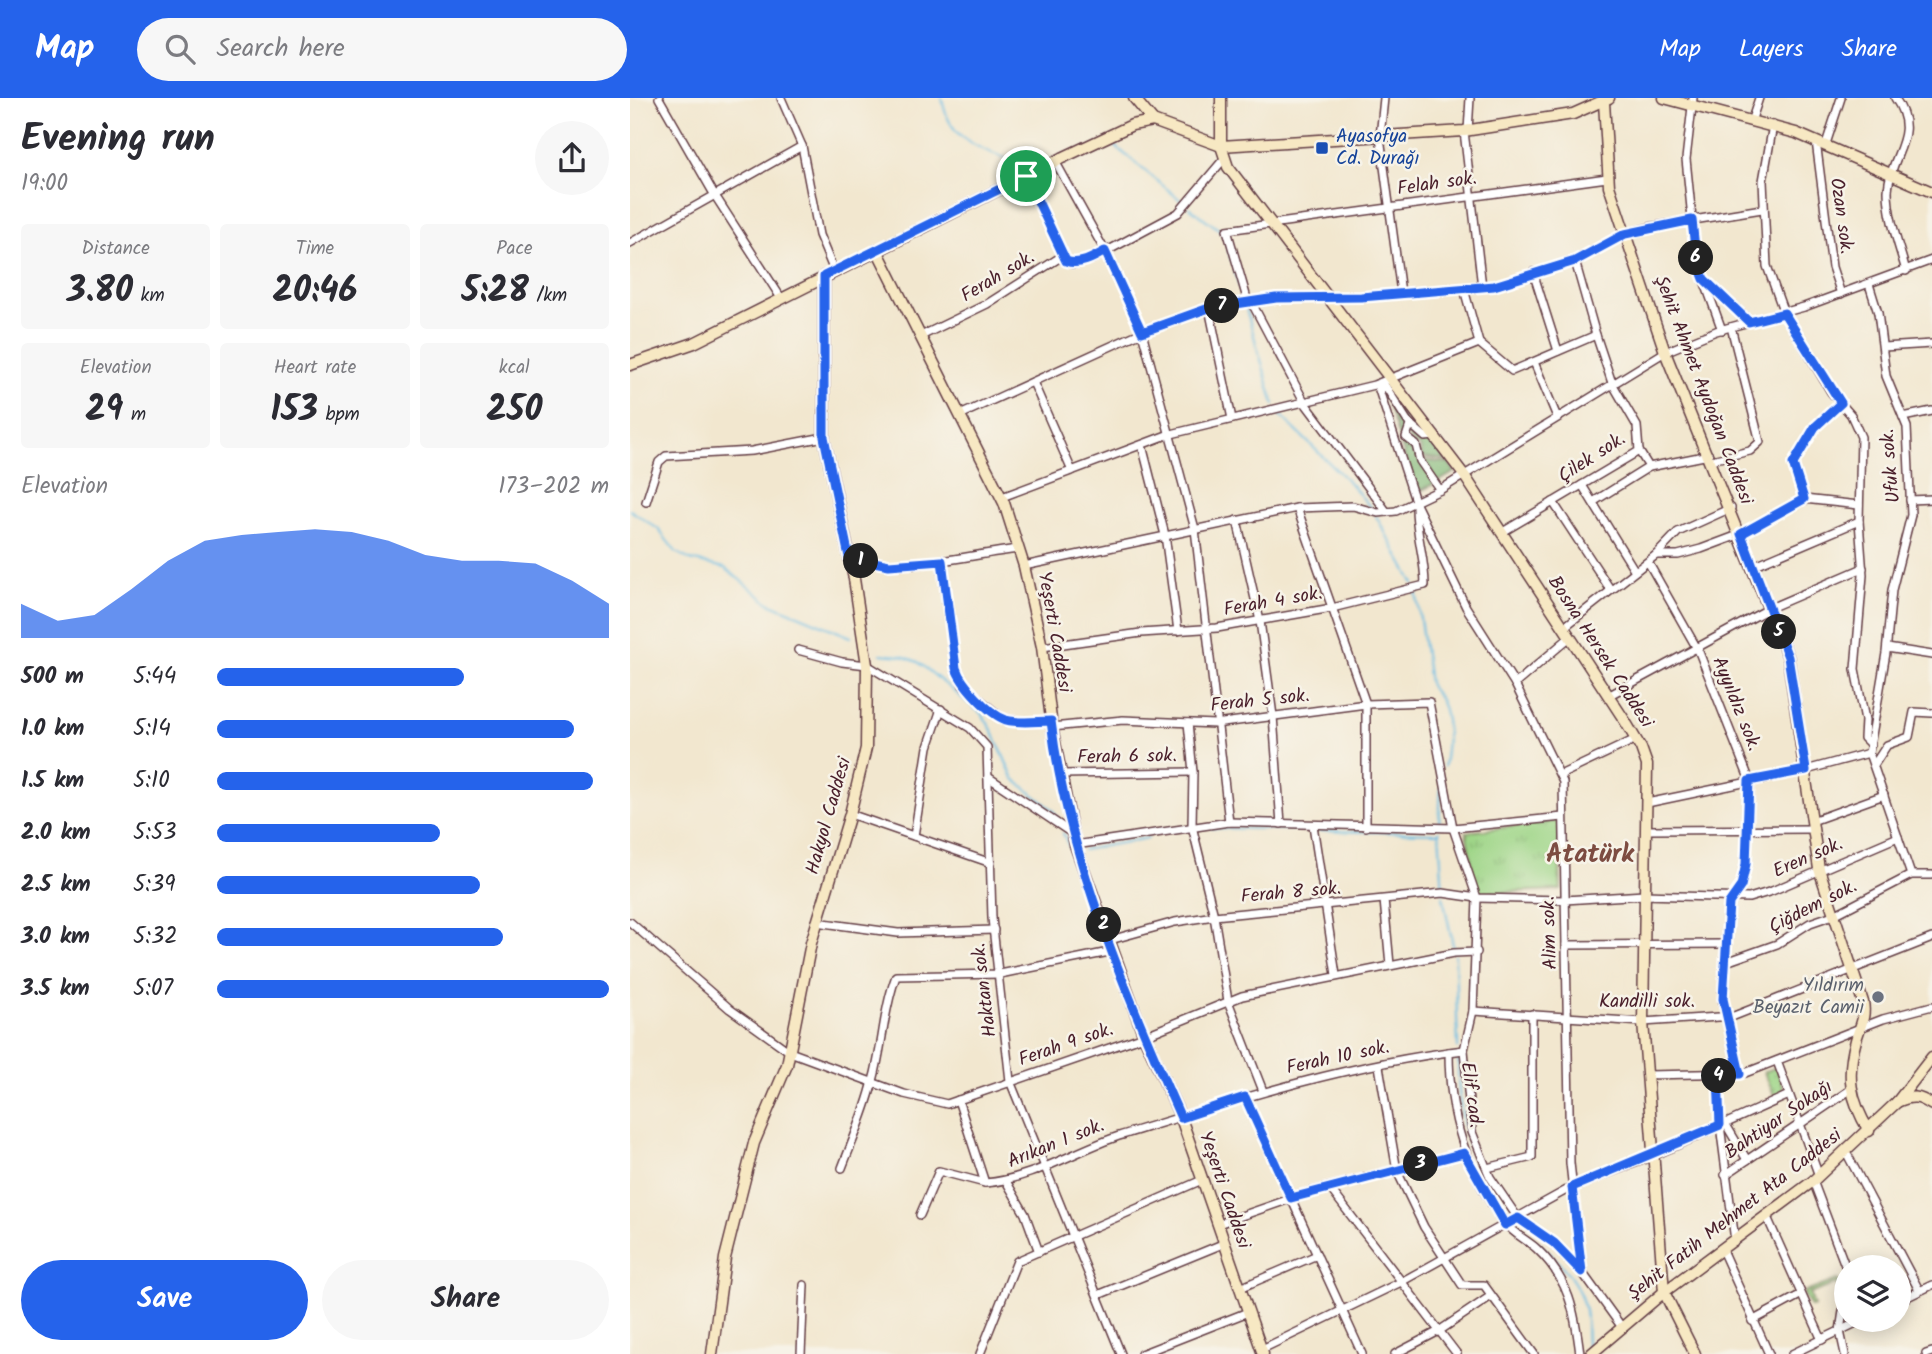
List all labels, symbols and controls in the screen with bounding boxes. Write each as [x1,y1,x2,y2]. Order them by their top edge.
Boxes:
search box [137,18,627,81]
text: Map [35,23,95,76]
text: Search here [217,28,345,70]
icon: search [161,30,199,68]
text: Map [1659,30,1701,69]
text: Layers [1739,30,1803,69]
text: Share [1841,30,1897,69]
text: Evening run [21,110,215,170]
button: share [535,121,609,195]
place label: Ayasofya Cd. Durağı [1336,122,1420,174]
marker: Ayasofya Cd. Durağı [1314,140,1330,156]
pin [996,146,1056,206]
icon: arrive [1007,157,1045,195]
street label: Felah sok. [1395,164,1479,204]
text: 19:00 [21,166,68,202]
street label: Ozan sok. [1821,176,1861,256]
text: Distance [82,234,150,264]
text: Time [296,234,334,264]
text: Pace [496,234,532,264]
pin: 6 [1678,240,1714,276]
text: 6 [1690,242,1701,272]
street label: Ferah sok. [955,243,1041,311]
text: 3.80 [67,264,133,320]
text: 20:46 [272,264,358,320]
text: 5:28 [461,264,529,320]
street label: Şehit Ahmet Aydoğan Caddesi [1645,271,1761,510]
text: km [133,281,165,311]
text: /km [529,281,567,311]
pin: 7 [1204,288,1240,324]
text: 7 [1217,290,1226,320]
text: Elevation [80,353,152,383]
text: Heart rate [274,353,356,383]
text: kcal [499,353,530,383]
text: 29 [85,383,123,439]
text: 153 [270,383,318,439]
text: 250 [486,383,542,439]
text: m [123,400,146,430]
text: bpm [318,400,360,430]
street label: Çilek sok. [1552,425,1632,491]
street label: Ufuk sok. [1873,428,1909,504]
text: Elevation [21,469,108,505]
text: 173–202 m [498,469,609,505]
pin: 1 [844,544,878,578]
text: 1 [858,545,863,575]
street label: Yeşerti Caddesi [1029,569,1080,696]
street label: Bosna Hersek Caddesi [1539,570,1661,735]
street label: Ferah 4 sok. [1221,579,1325,625]
pin: 5 [1762,614,1796,650]
text: 5 [1774,616,1783,646]
street label: Ayyıldız sok. [1703,652,1769,756]
text: 500 m [21,659,84,695]
text: 5:44 [133,659,176,695]
street label: Ferah 5 sok. [1209,681,1311,721]
text: 1.0 km [21,711,84,747]
text: 5:14 [133,711,171,747]
street label: Ferah 6 sok. [1077,741,1177,773]
street label: Hakyol Caddesi [798,752,860,878]
text: 1.5 km [21,763,84,799]
text: 5:10 [133,763,170,799]
text: 2.0 km [21,815,91,851]
text: 5:53 [133,815,177,851]
street label: Eren sok. [1768,829,1848,887]
district label: Atatürk [1546,834,1635,876]
text: 2.5 km [21,867,91,903]
text: 5:39 [133,867,175,903]
street label: Çiğdem sok. [1763,872,1863,942]
street label: Ferah 8 sok. [1240,874,1342,912]
street label: Alim sok. [1534,896,1566,970]
pin: 2 [1086,908,1121,942]
text: 2 [1098,909,1109,939]
text: 3.0 km [21,919,90,955]
text: 5:32 [133,919,178,955]
street label: Haktan sok. [964,941,1006,1039]
text: 3.5 km [21,971,90,1007]
text: 5:07 [133,971,173,1007]
place label: Yıldırım Beyazıt Camii [1753,971,1865,1023]
street label: Kandilli sok. [1599,987,1695,1017]
marker: Yıldırım Beyazıt Camii [1870,989,1886,1005]
street label: Ferah 9 sok. [1015,1015,1117,1075]
street label: Ferah 10 sok. [1284,1032,1392,1084]
pin: 4 [1702,1058,1736,1094]
street label: Elif cad. [1452,1060,1490,1130]
text: 4 [1713,1060,1724,1090]
street label: Bahtiyar Sokağı [1719,1073,1839,1167]
street label: Arıkan 1 sok. [1003,1111,1109,1177]
street label: Şehit Fatih Mehmet Ata Caddesi [1621,1121,1850,1308]
street label: Yeşerti Caddesi [1190,1127,1259,1254]
pin: 3 [1404,1146,1438,1182]
text: 3 [1415,1148,1426,1178]
map controls [1834,1255,1911,1332]
button: layers [1834,1255,1911,1332]
button: Save [21,1260,308,1340]
button: Share [322,1260,609,1340]

